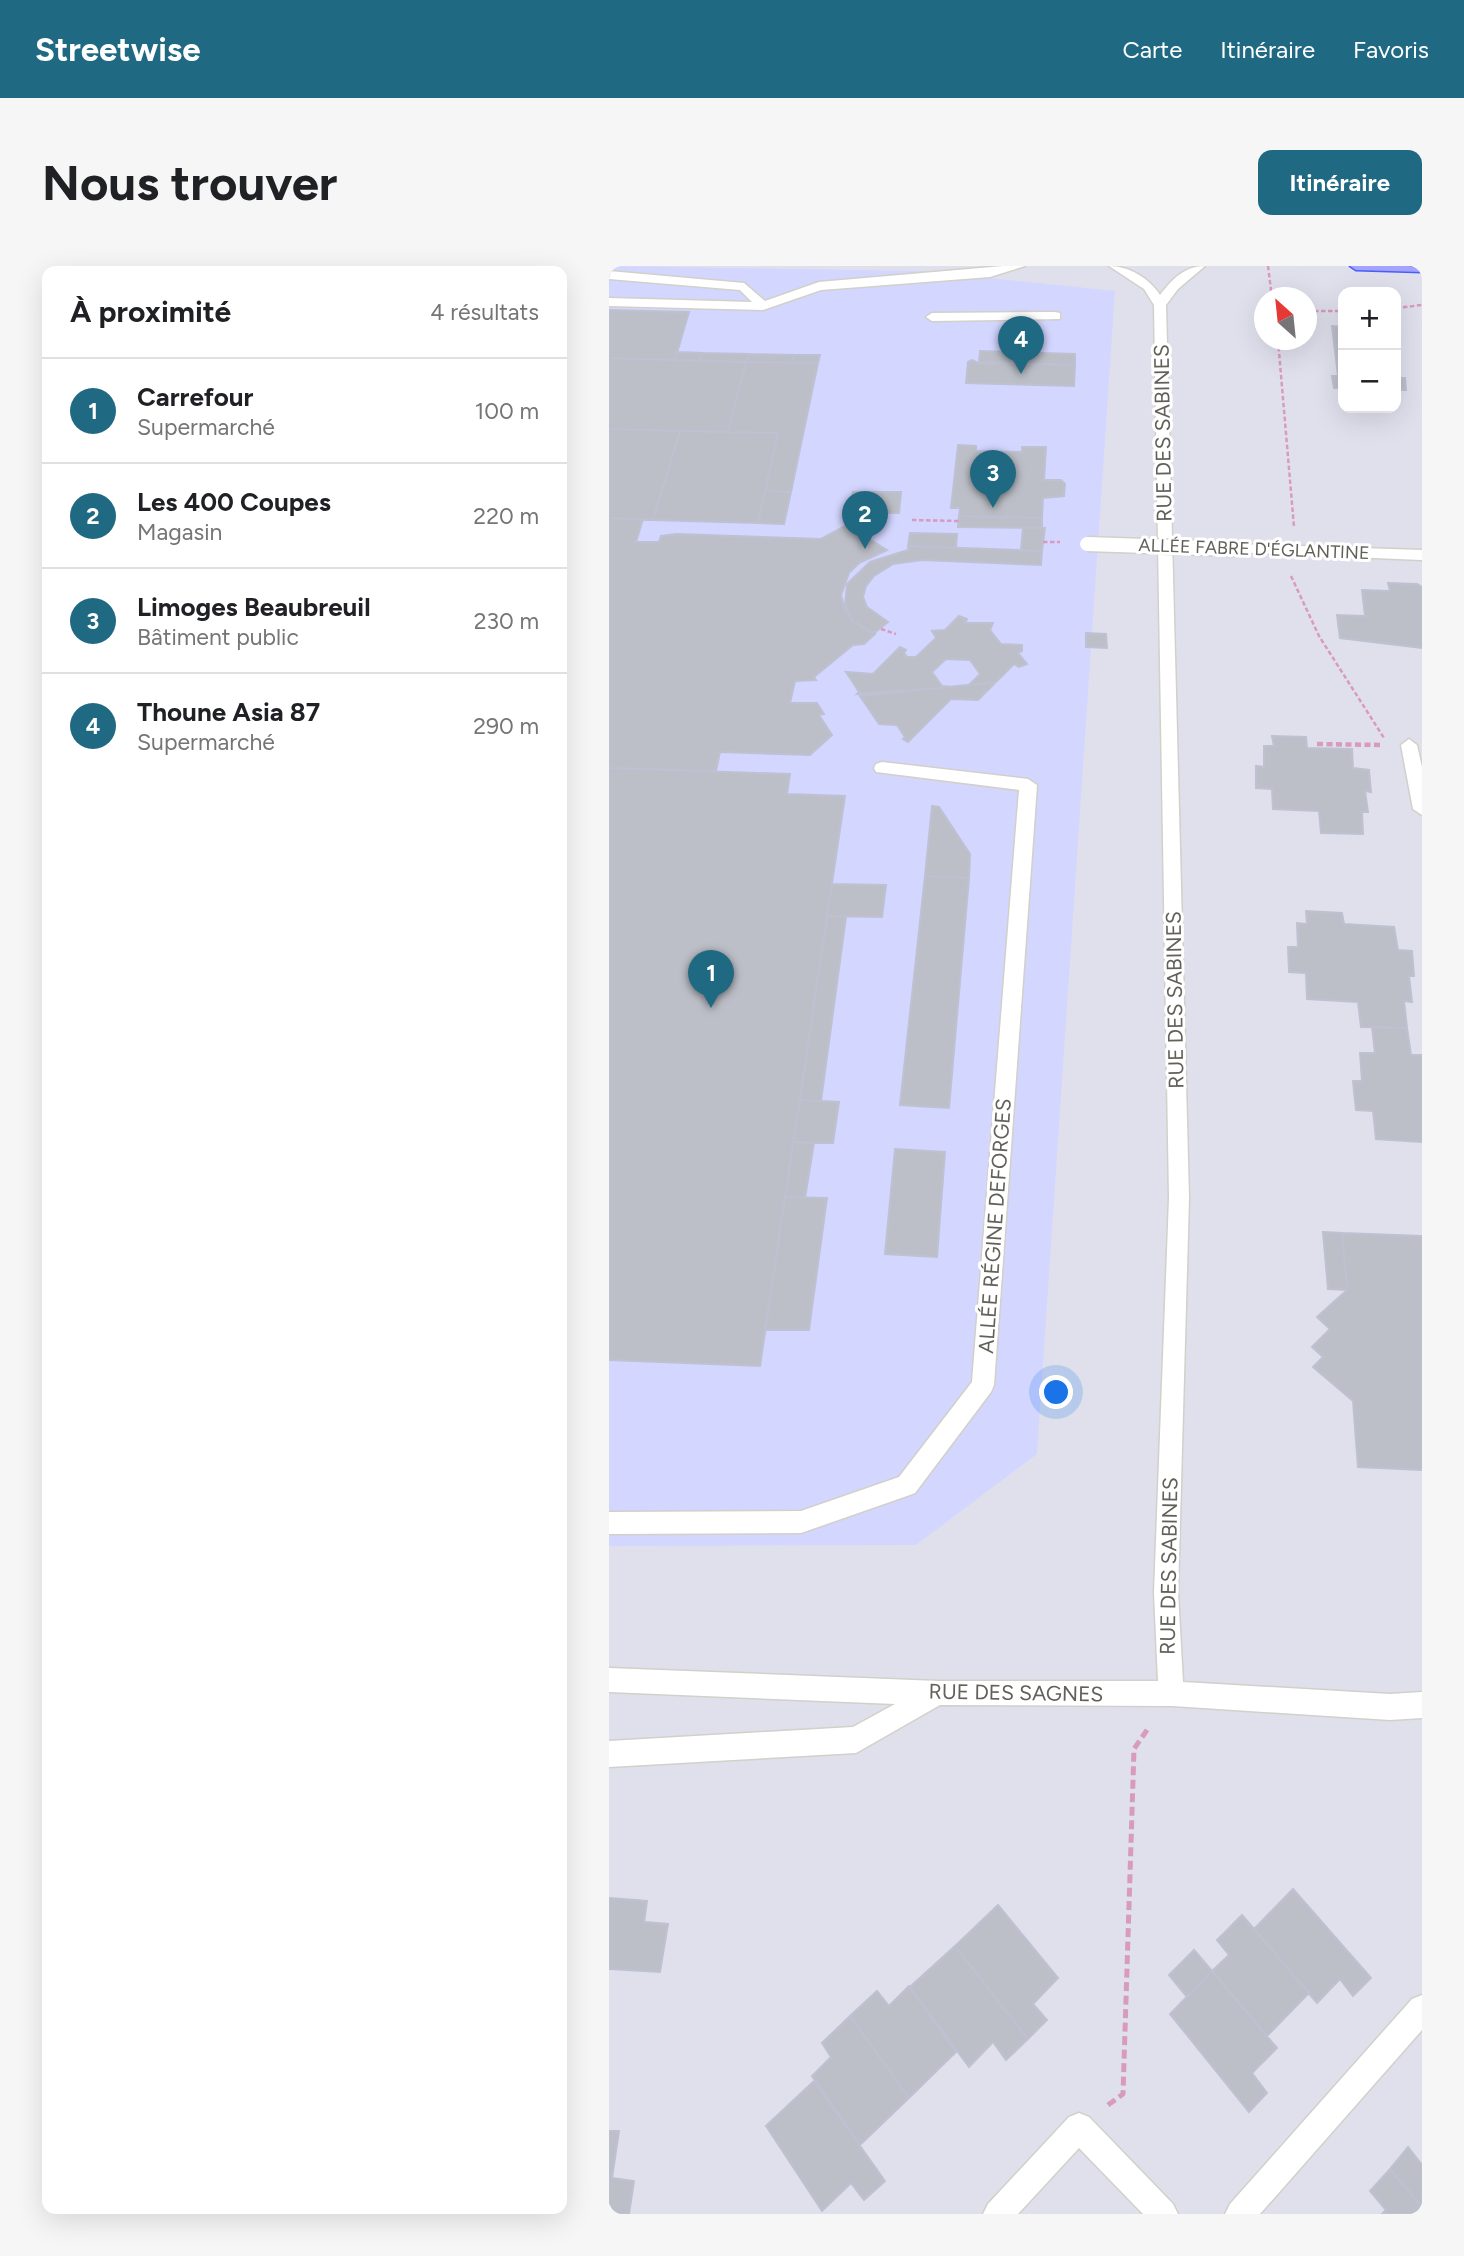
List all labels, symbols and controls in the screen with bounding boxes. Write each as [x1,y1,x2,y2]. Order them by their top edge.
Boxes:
text: Streetwise [35,30,201,69]
text: Carte [1122,35,1182,64]
text: Itinéraire [1220,35,1315,64]
text: Favoris [1353,35,1429,64]
button: Itinéraire [1258,150,1422,215]
text: Nous trouver [42,153,337,212]
north arrow [1254,287,1317,350]
map controls [1338,287,1401,413]
button: + [1338,287,1401,350]
text: À proximité [70,293,231,330]
text: 4 résultats [430,298,539,326]
pin: 4 [998,316,1044,374]
street label: RUE DES SABINES [1148,344,1177,522]
button: − [1338,350,1401,413]
text: Carrefour [137,381,253,413]
text: 1 [88,397,98,425]
text: 100 m [475,397,539,425]
text: Supermarché [137,413,275,441]
pin: 3 [970,450,1016,508]
text: Les 400 Coupes [137,486,331,518]
pin: 2 [842,491,888,549]
text: 2 [86,502,100,530]
text: 220 m [473,502,539,530]
text: Magasin [137,518,222,546]
street label: ALLÉE FABRE D'ÉGLANTINE [1138,534,1370,564]
text: Limoges Beaubreuil [137,591,371,623]
text: 3 [87,607,99,635]
text: 230 m [474,607,539,635]
text: Bâtiment public [137,623,299,651]
text: Thoune Asia 87 [137,696,320,728]
text: 4 [86,712,100,740]
text: 290 m [473,712,539,740]
text: Supermarché [137,728,275,756]
street label: RUE DES SABINES [1160,911,1189,1089]
pin: 1 [688,950,734,1008]
street label: ALLÉE RÉGINE DEFORGES [973,1097,1016,1354]
your location [1039,1375,1073,1409]
street label: RUE DES SABINES [1154,1477,1183,1655]
street label: RUE DES SAGNES [928,1678,1104,1707]

